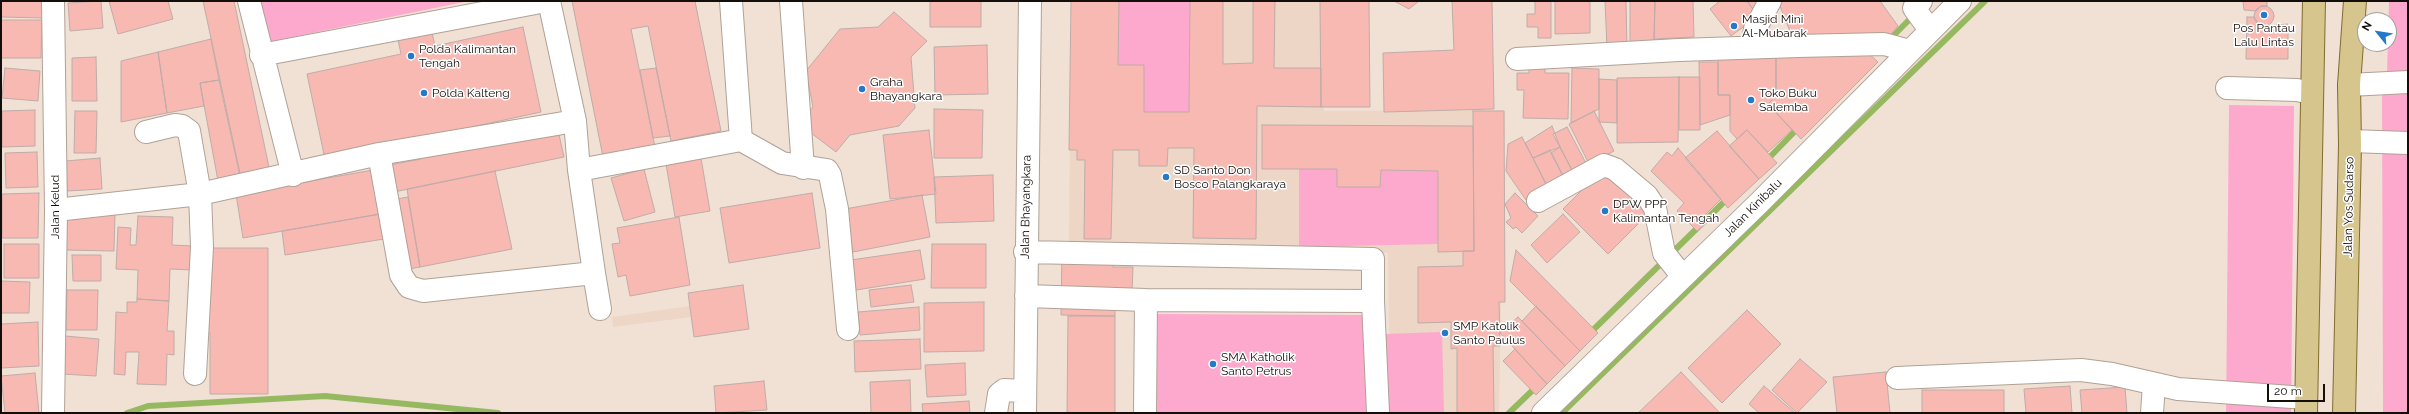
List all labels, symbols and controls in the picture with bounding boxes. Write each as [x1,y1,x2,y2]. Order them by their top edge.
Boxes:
marker: Pos Pantau Lalu Lintas [2259,10,2269,20]
place label: Masjid Mini Al-Mubarak [1742,12,1807,40]
north arrow [2357,12,2397,52]
text: N [2359,19,2375,33]
marker: Masjid Mini Al-Mubarak [1729,21,1739,31]
place label: Pos Pantau Lalu Lintas [2233,21,2295,49]
place label: Polda Kalimantan Tengah [419,42,516,70]
marker: Polda Kalimantan Tengah [406,51,416,61]
place label: Graha Bhayangkara [870,75,942,103]
marker: Graha Bhayangkara [857,84,867,94]
place label: Polda Kalteng [432,86,510,100]
place label: Toko Buku Salemba [1759,86,1817,114]
marker: Polda Kalteng [419,88,429,98]
marker: Toko Buku Salemba [1746,95,1756,105]
street label: Jalan Bhayangkara [1018,155,1034,259]
street label: Jalan Yos Sudarso [2341,157,2357,257]
place label: SD Santo Don Bosco Palangkaraya [1174,163,1286,191]
marker: SD Santo Don Bosco Palangkaraya [1161,172,1171,182]
street label: Jalan Kelud [48,175,62,239]
street label: Jalan Kinibalu [1721,176,1785,240]
place label: DPW PPP Kalimantan Tengah [1613,197,1719,225]
marker: DPW PPP Kalimantan Tengah [1600,206,1610,216]
place label: SMP Katolik Santo Paulus [1453,319,1525,347]
marker: SMP Katolik Santo Paulus [1440,328,1450,338]
place label: SMA Katholik Santo Petrus [1221,350,1295,378]
marker: SMA Katholik Santo Petrus [1208,359,1218,369]
scale bar [2269,376,2327,402]
text: 20 m [2274,384,2302,398]

